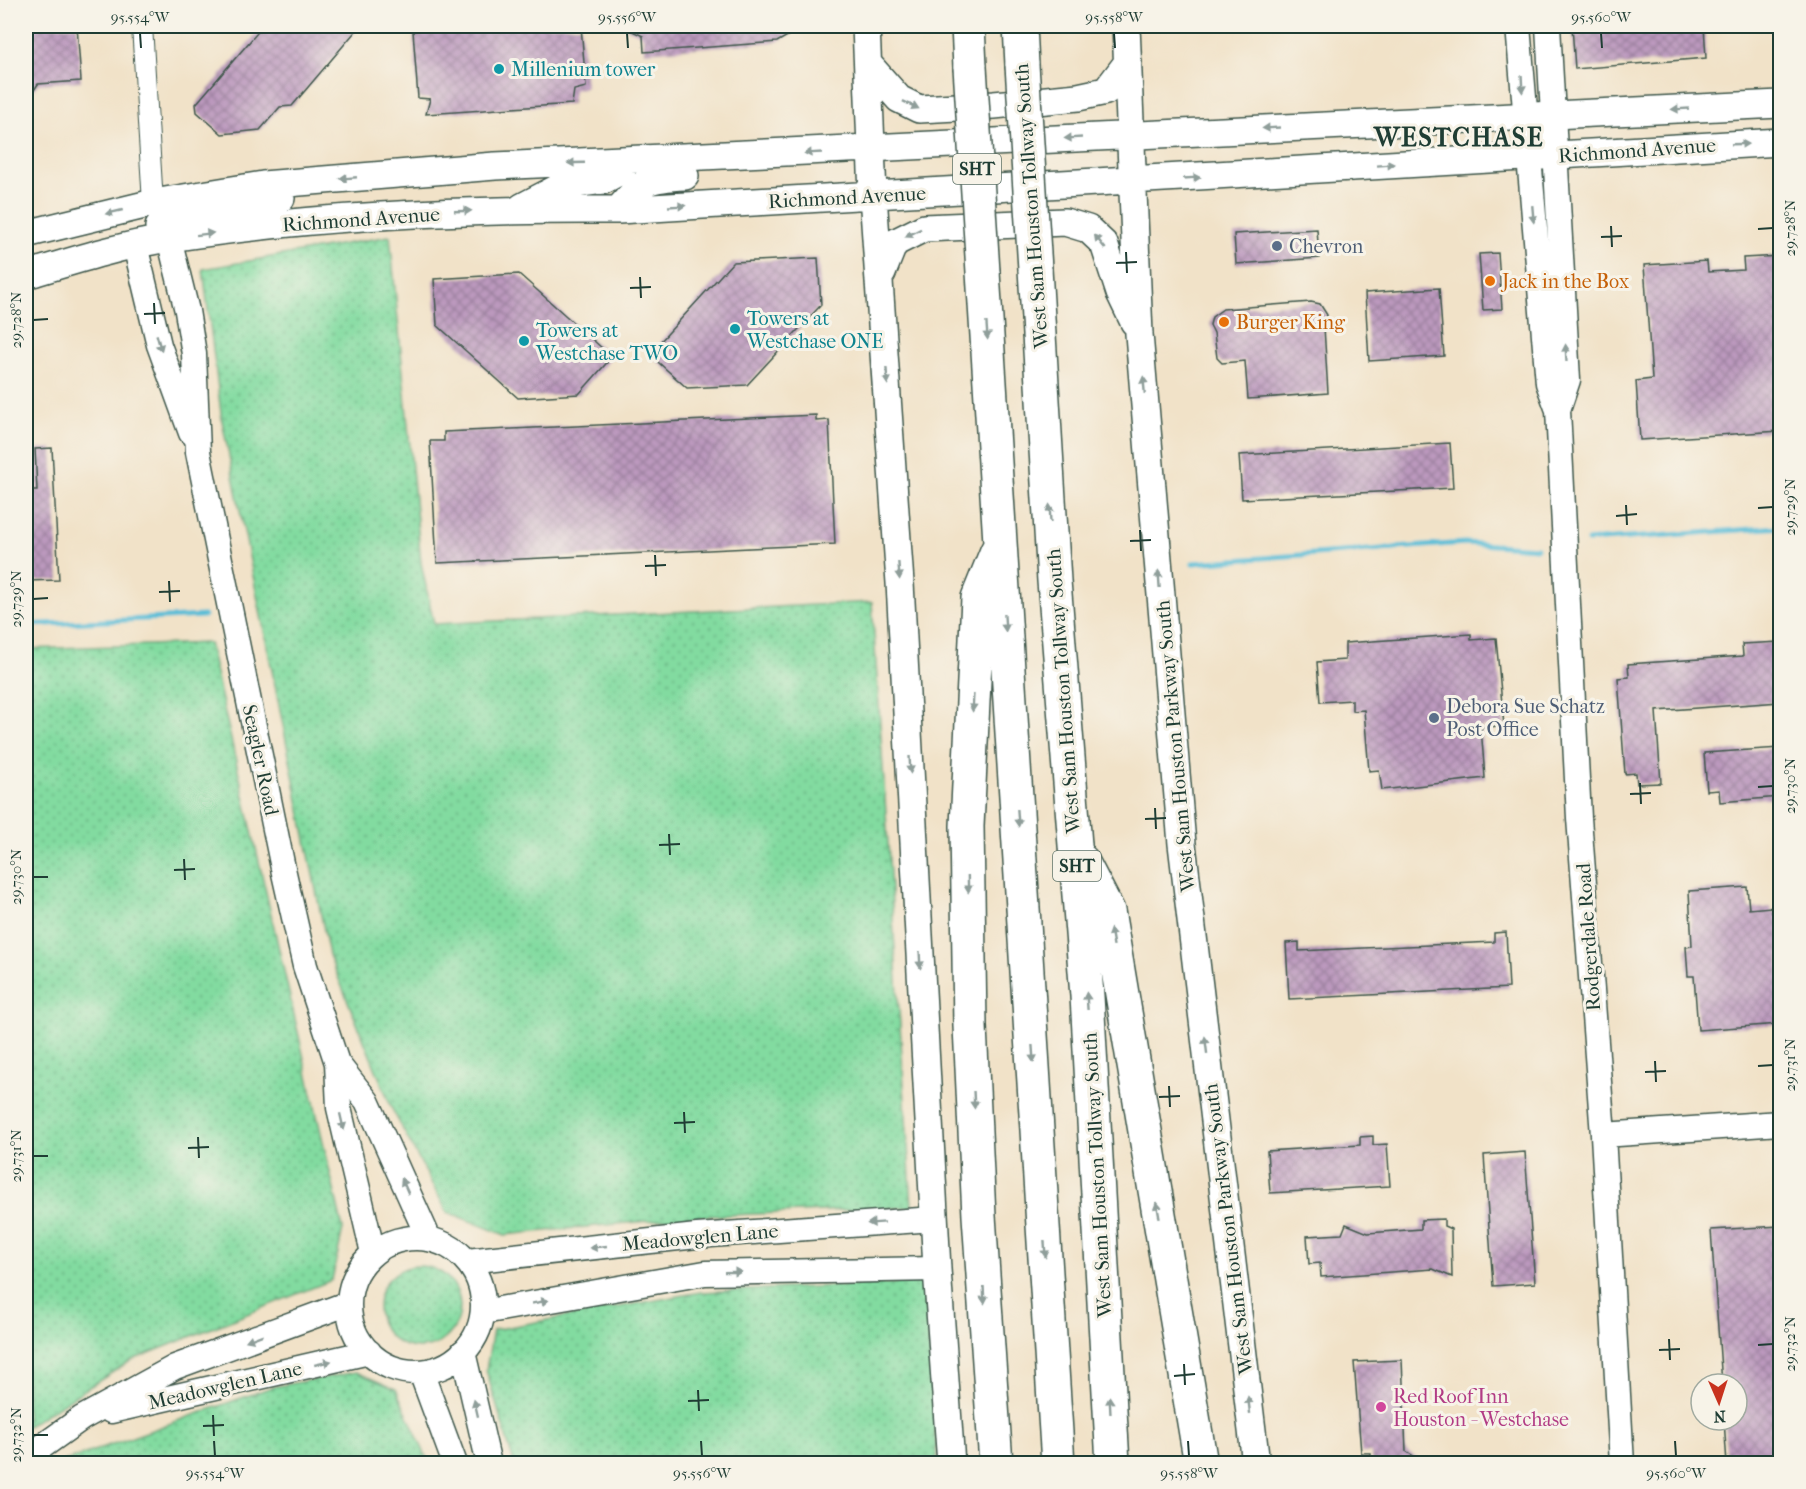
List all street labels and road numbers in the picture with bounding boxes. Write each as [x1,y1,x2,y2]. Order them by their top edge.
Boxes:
street label: West Sam Houston Tollway South [1010,62,1053,350]
street label: Richmond Avenue [1557,134,1717,167]
road number: SHT [953,154,1001,184]
street label: Richmond Avenue [768,182,927,213]
street label: Richmond Avenue [281,203,441,236]
street label: West Sam Houston Tollway South [1042,547,1085,835]
street label: West Sam Houston Parkway South [1151,598,1200,894]
street label: Seagler Road [238,703,284,819]
road number: SHT [1053,851,1101,881]
street label: Rodgerdale Road [1572,861,1605,1012]
street label: West Sam Houston Tollway South [1078,1031,1117,1319]
street label: West Sam Houston Parkway South [1199,1081,1258,1377]
street label: Meadowglen Lane [621,1219,779,1256]
street label: Meadowglen Lane [146,1357,304,1414]

